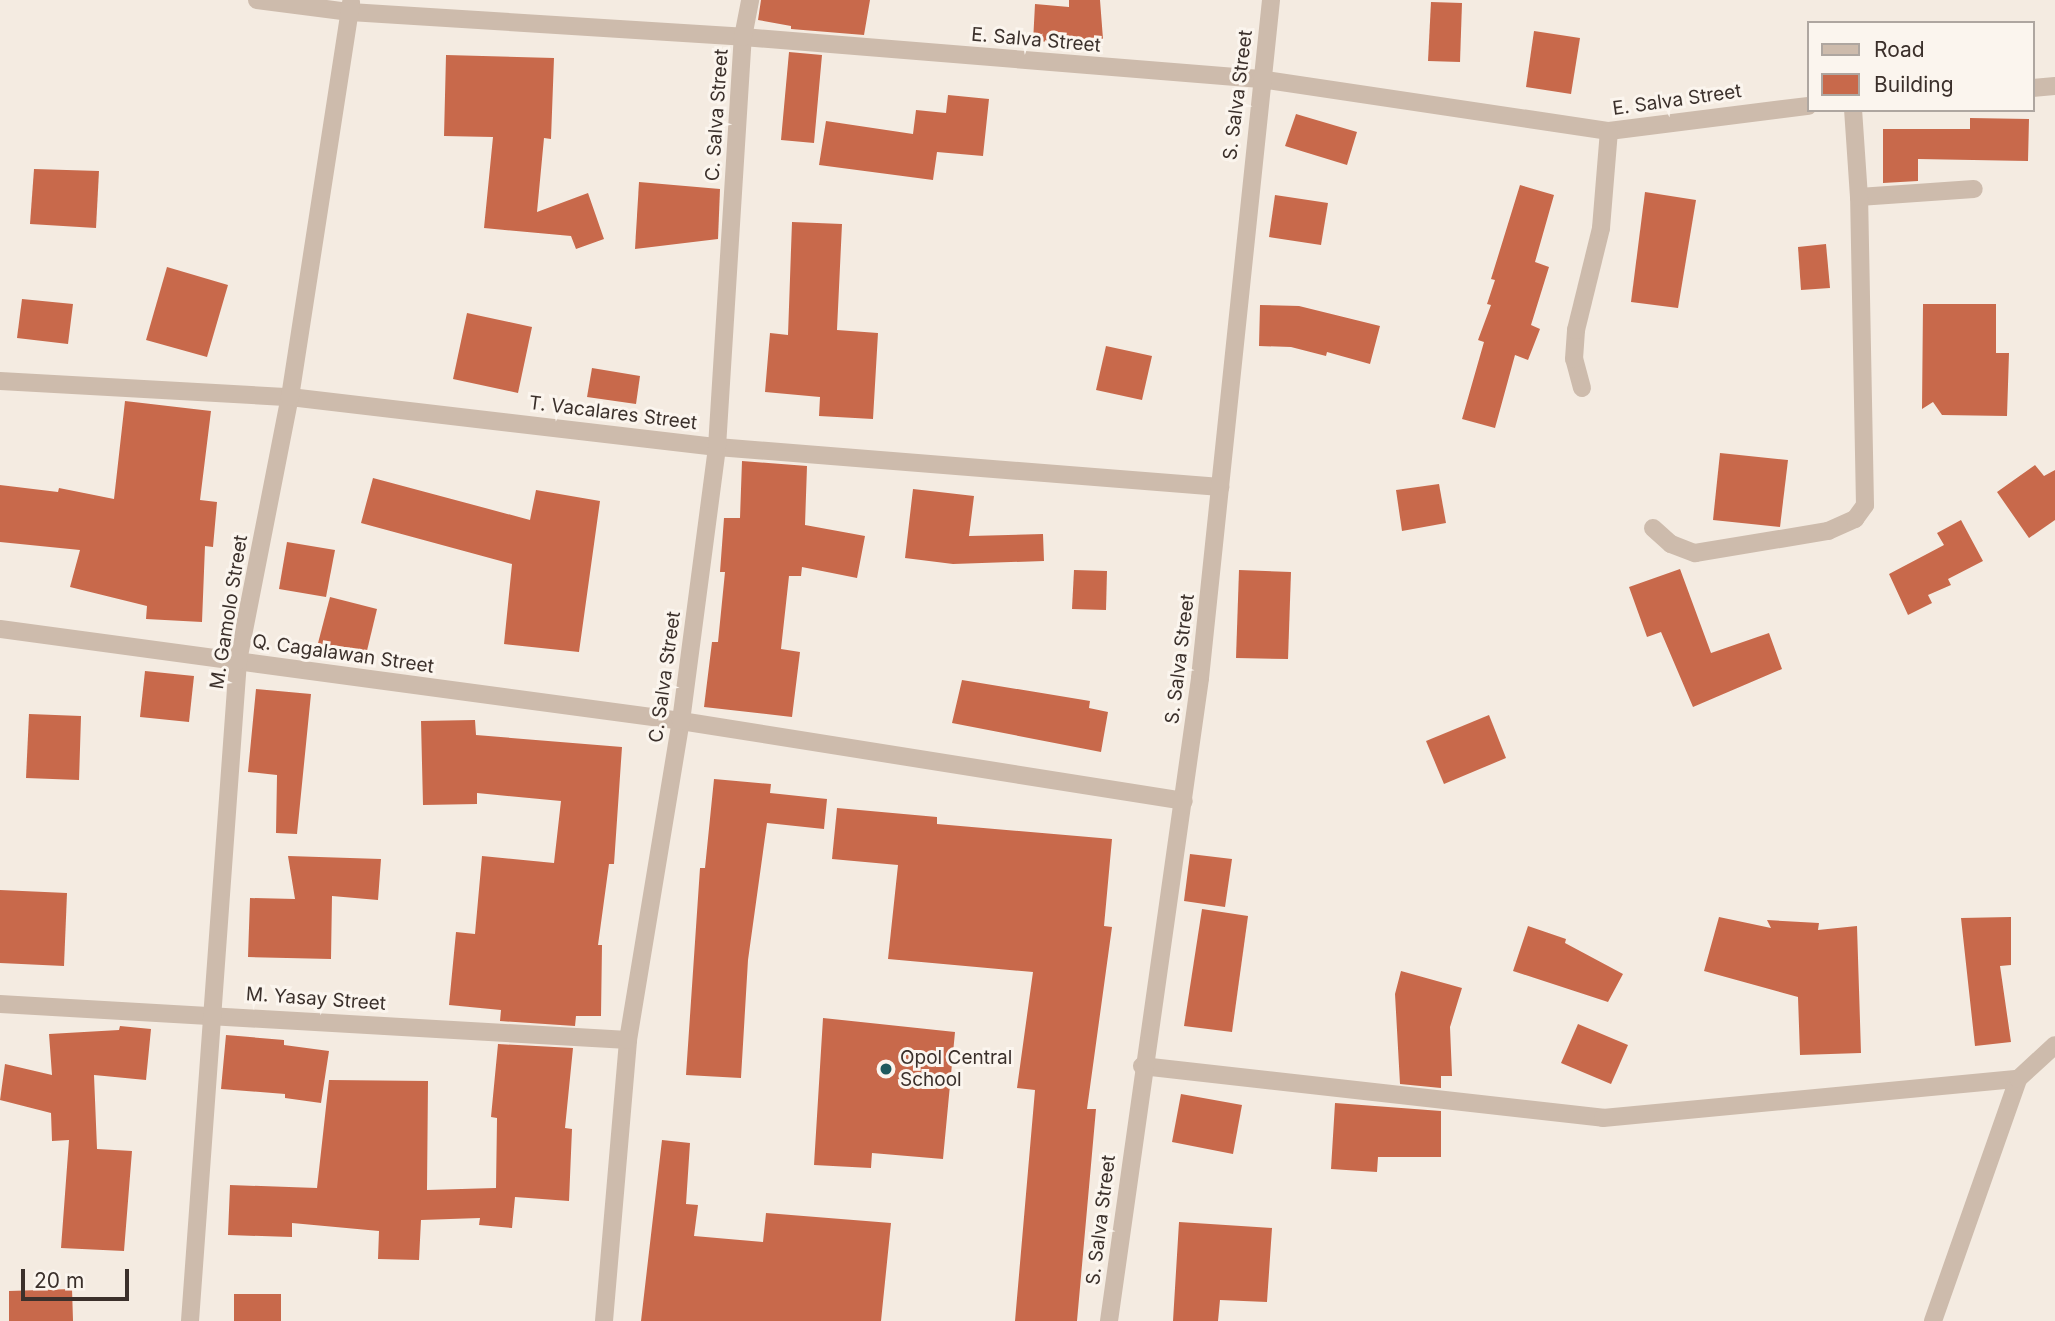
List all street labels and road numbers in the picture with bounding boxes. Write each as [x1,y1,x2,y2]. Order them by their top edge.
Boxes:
street label: E. Salva Street [970,23,1102,57]
street label: S. Salva Street [1219,29,1257,161]
street label: C. Salva Street [701,48,733,182]
street label: E. Salva Street [1611,80,1743,120]
street label: T. Vacalares Street [528,391,698,435]
street label: M. Gamolo Street [206,533,252,691]
street label: S. Salva Street [1161,593,1199,725]
street label: C. Salva Street [644,610,686,744]
street label: Q. Cagalawan Street [251,630,435,678]
street label: M. Yasay Street [245,983,387,1015]
street label: S. Salva Street [1082,1154,1120,1286]

